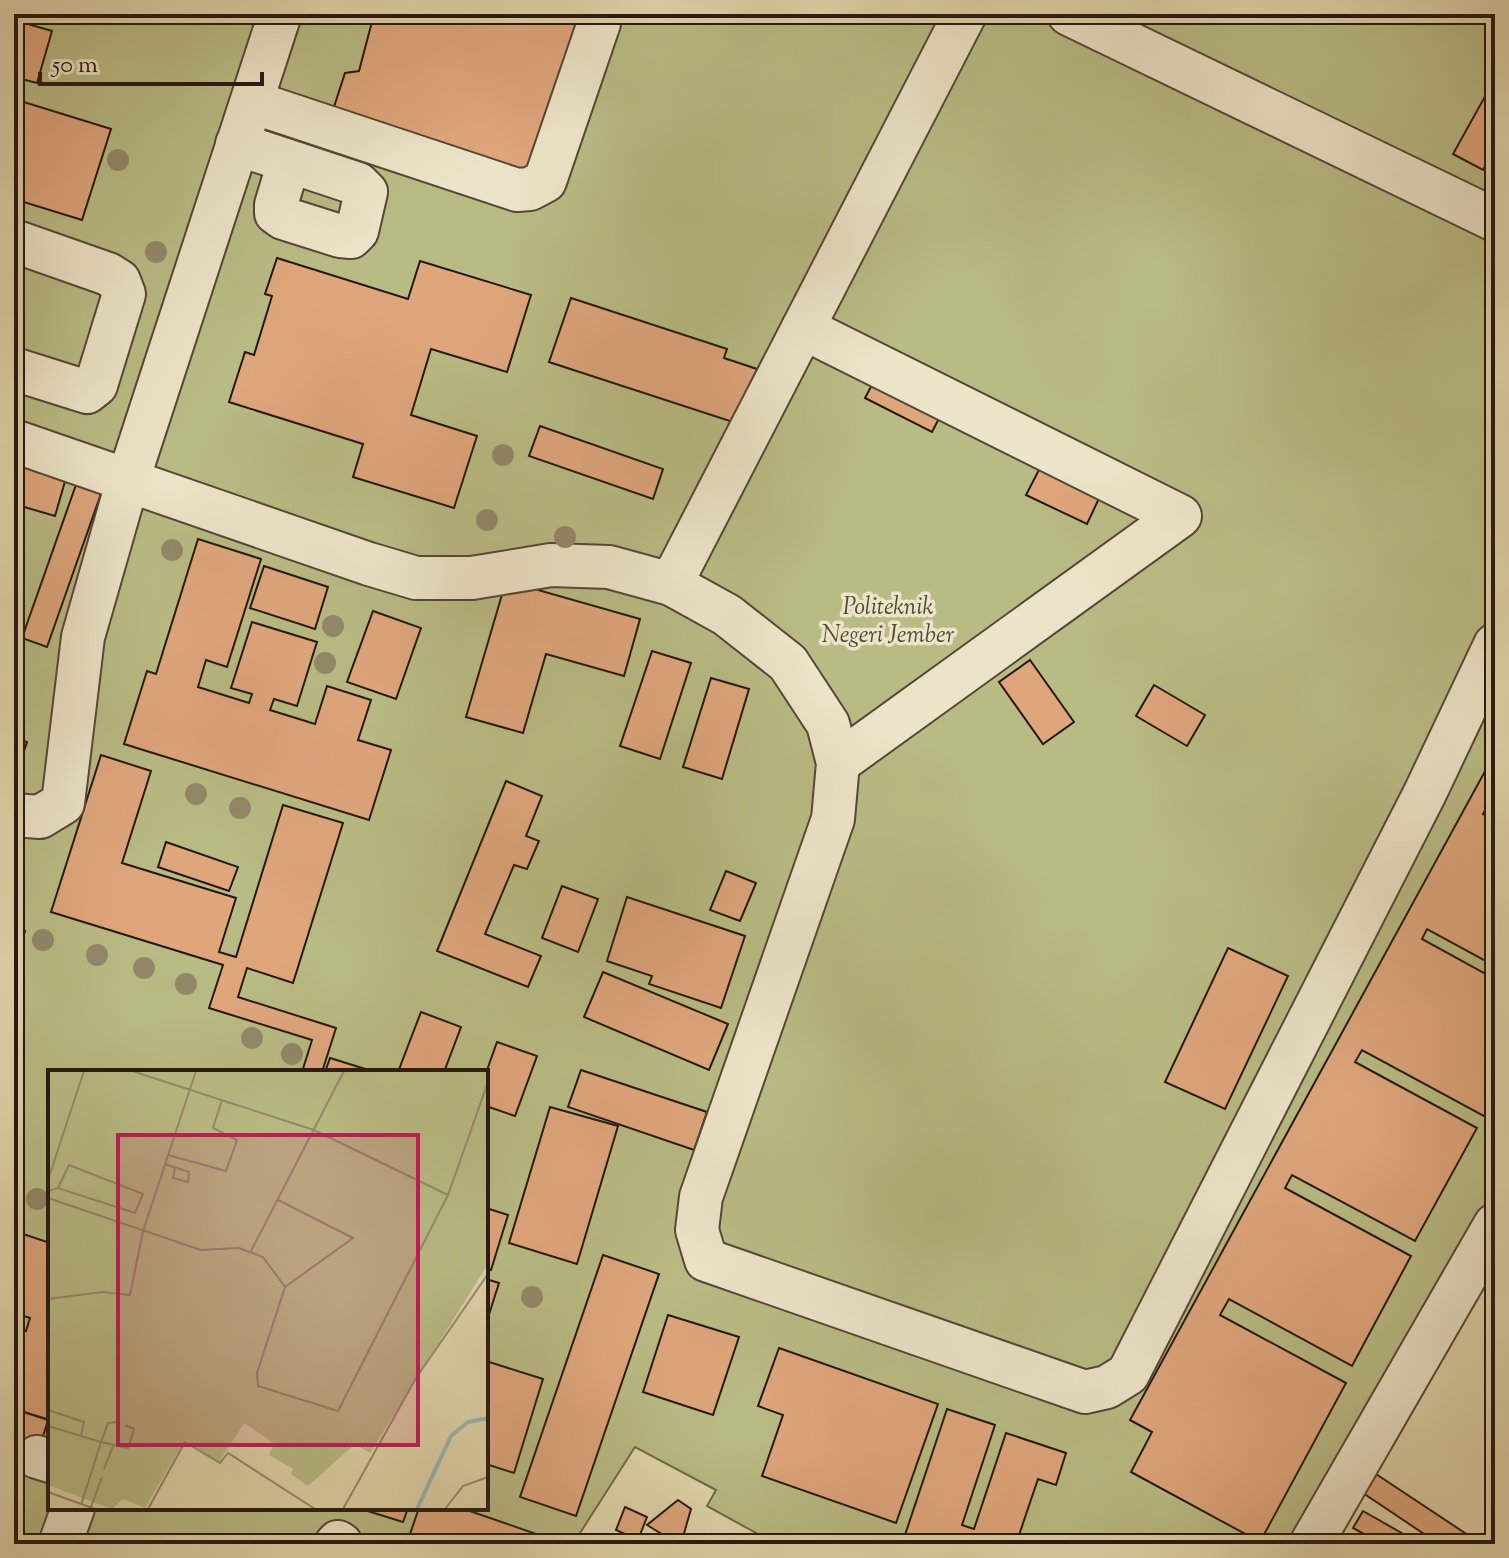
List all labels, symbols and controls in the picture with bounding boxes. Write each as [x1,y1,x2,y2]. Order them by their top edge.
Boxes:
scale bar [40,36,262,86]
text: 50 m [50,49,98,83]
park label: Politeknik Negeri Jember [822,591,955,653]
inset map [48,1070,488,1510]

